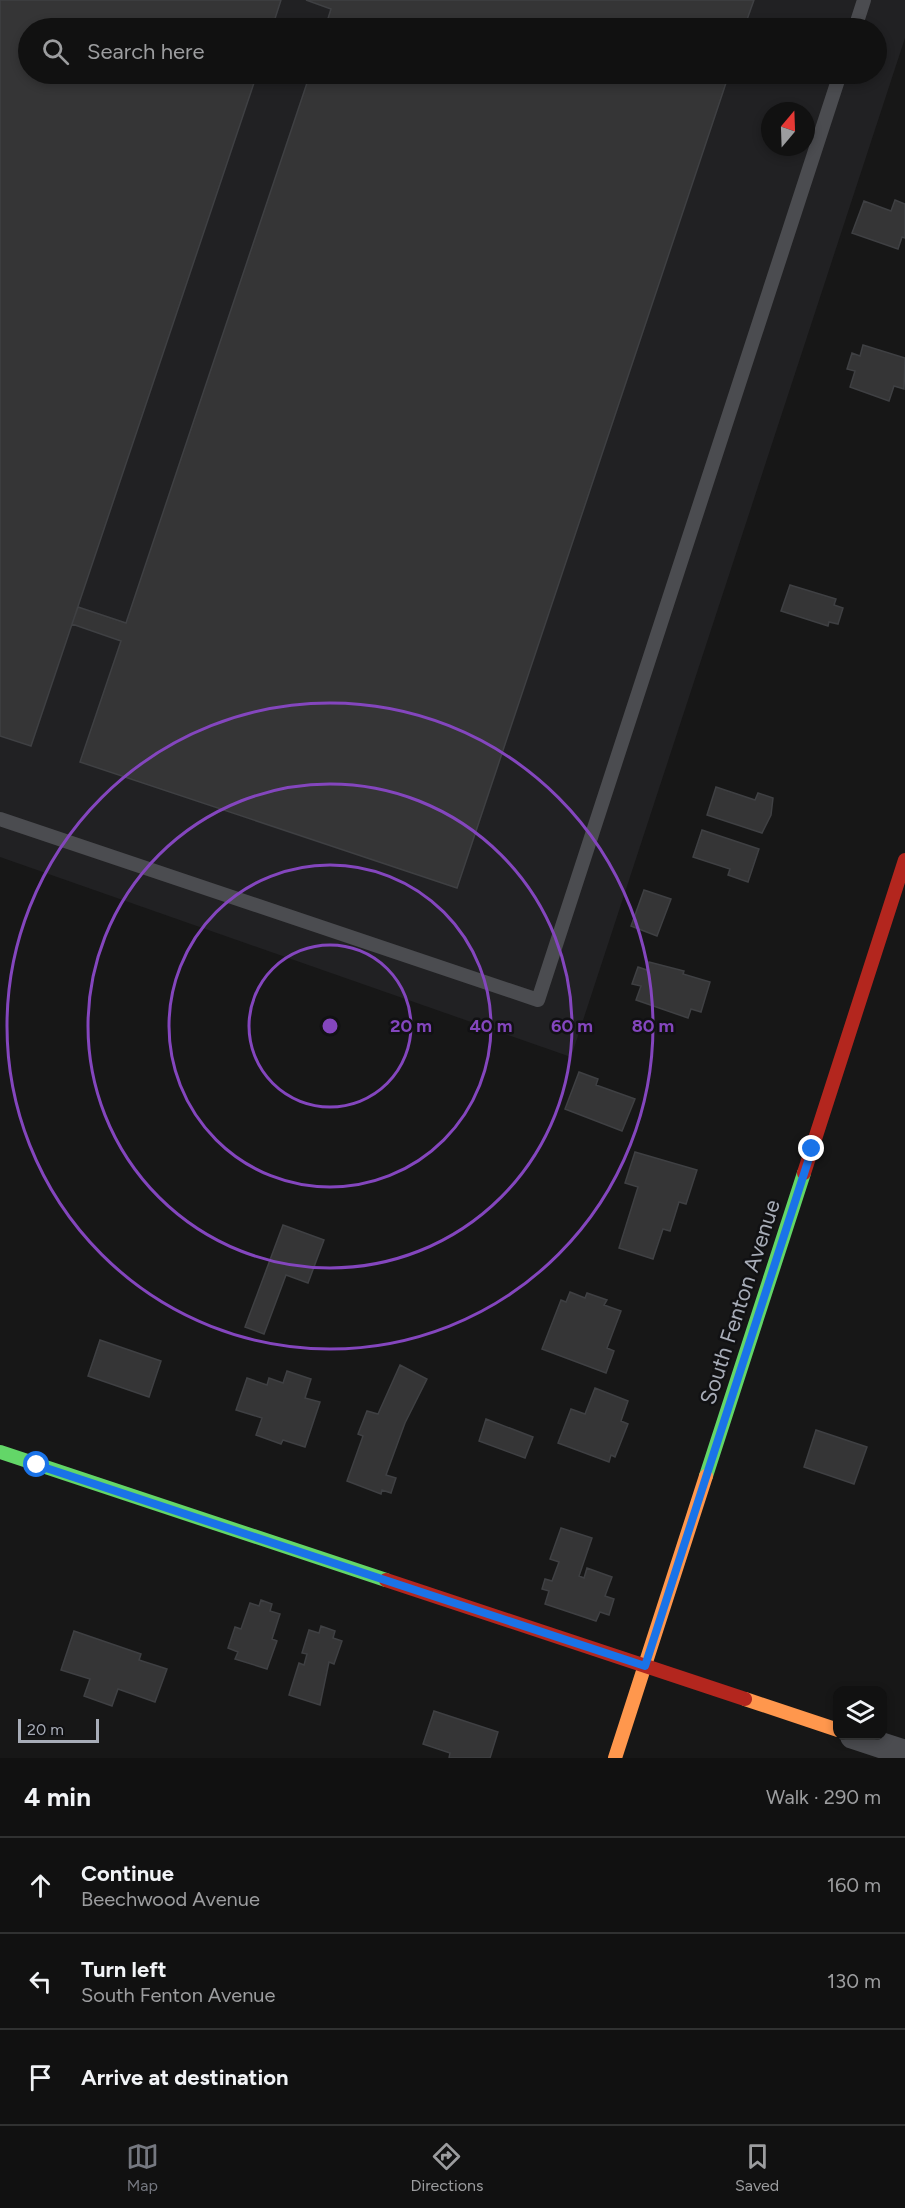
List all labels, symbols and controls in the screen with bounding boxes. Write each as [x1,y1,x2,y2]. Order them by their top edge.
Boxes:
search box [18,18,887,84]
icon: search [39,35,72,68]
text: Search here [87,38,205,65]
north arrow [761,102,815,156]
text: 20 m [390,1015,432,1037]
text: 40 m [469,1015,513,1037]
text: 60 m [551,1015,593,1037]
text: 80 m [632,1015,674,1037]
centre of rings [320,1016,340,1036]
route end [798,1135,824,1161]
street label: South Fenton Avenue [694,1196,786,1408]
route start [23,1451,49,1477]
map controls [833,1686,887,1740]
button: layers [833,1686,887,1740]
scale bar [18,1716,99,1744]
text: 20 m [27,1720,64,1739]
text: 4 min [24,1781,91,1813]
text: Walk · 290 m [766,1785,881,1809]
text: Continue [81,1860,174,1887]
icon: ahead [24,1869,57,1902]
text: 160 m [827,1873,881,1897]
text: Beechwood Avenue [81,1887,260,1911]
text: Turn left [81,1956,167,1983]
icon: left [24,1965,57,1998]
text: 130 m [827,1969,881,1993]
text: South Fenton Avenue [81,1983,275,2007]
icon: arrive [24,2061,57,2094]
text: Arrive at destination [81,2064,289,2091]
tab: Map [126,2140,159,2195]
tab: Directions [410,2140,483,2195]
tab: Saved [735,2140,779,2195]

